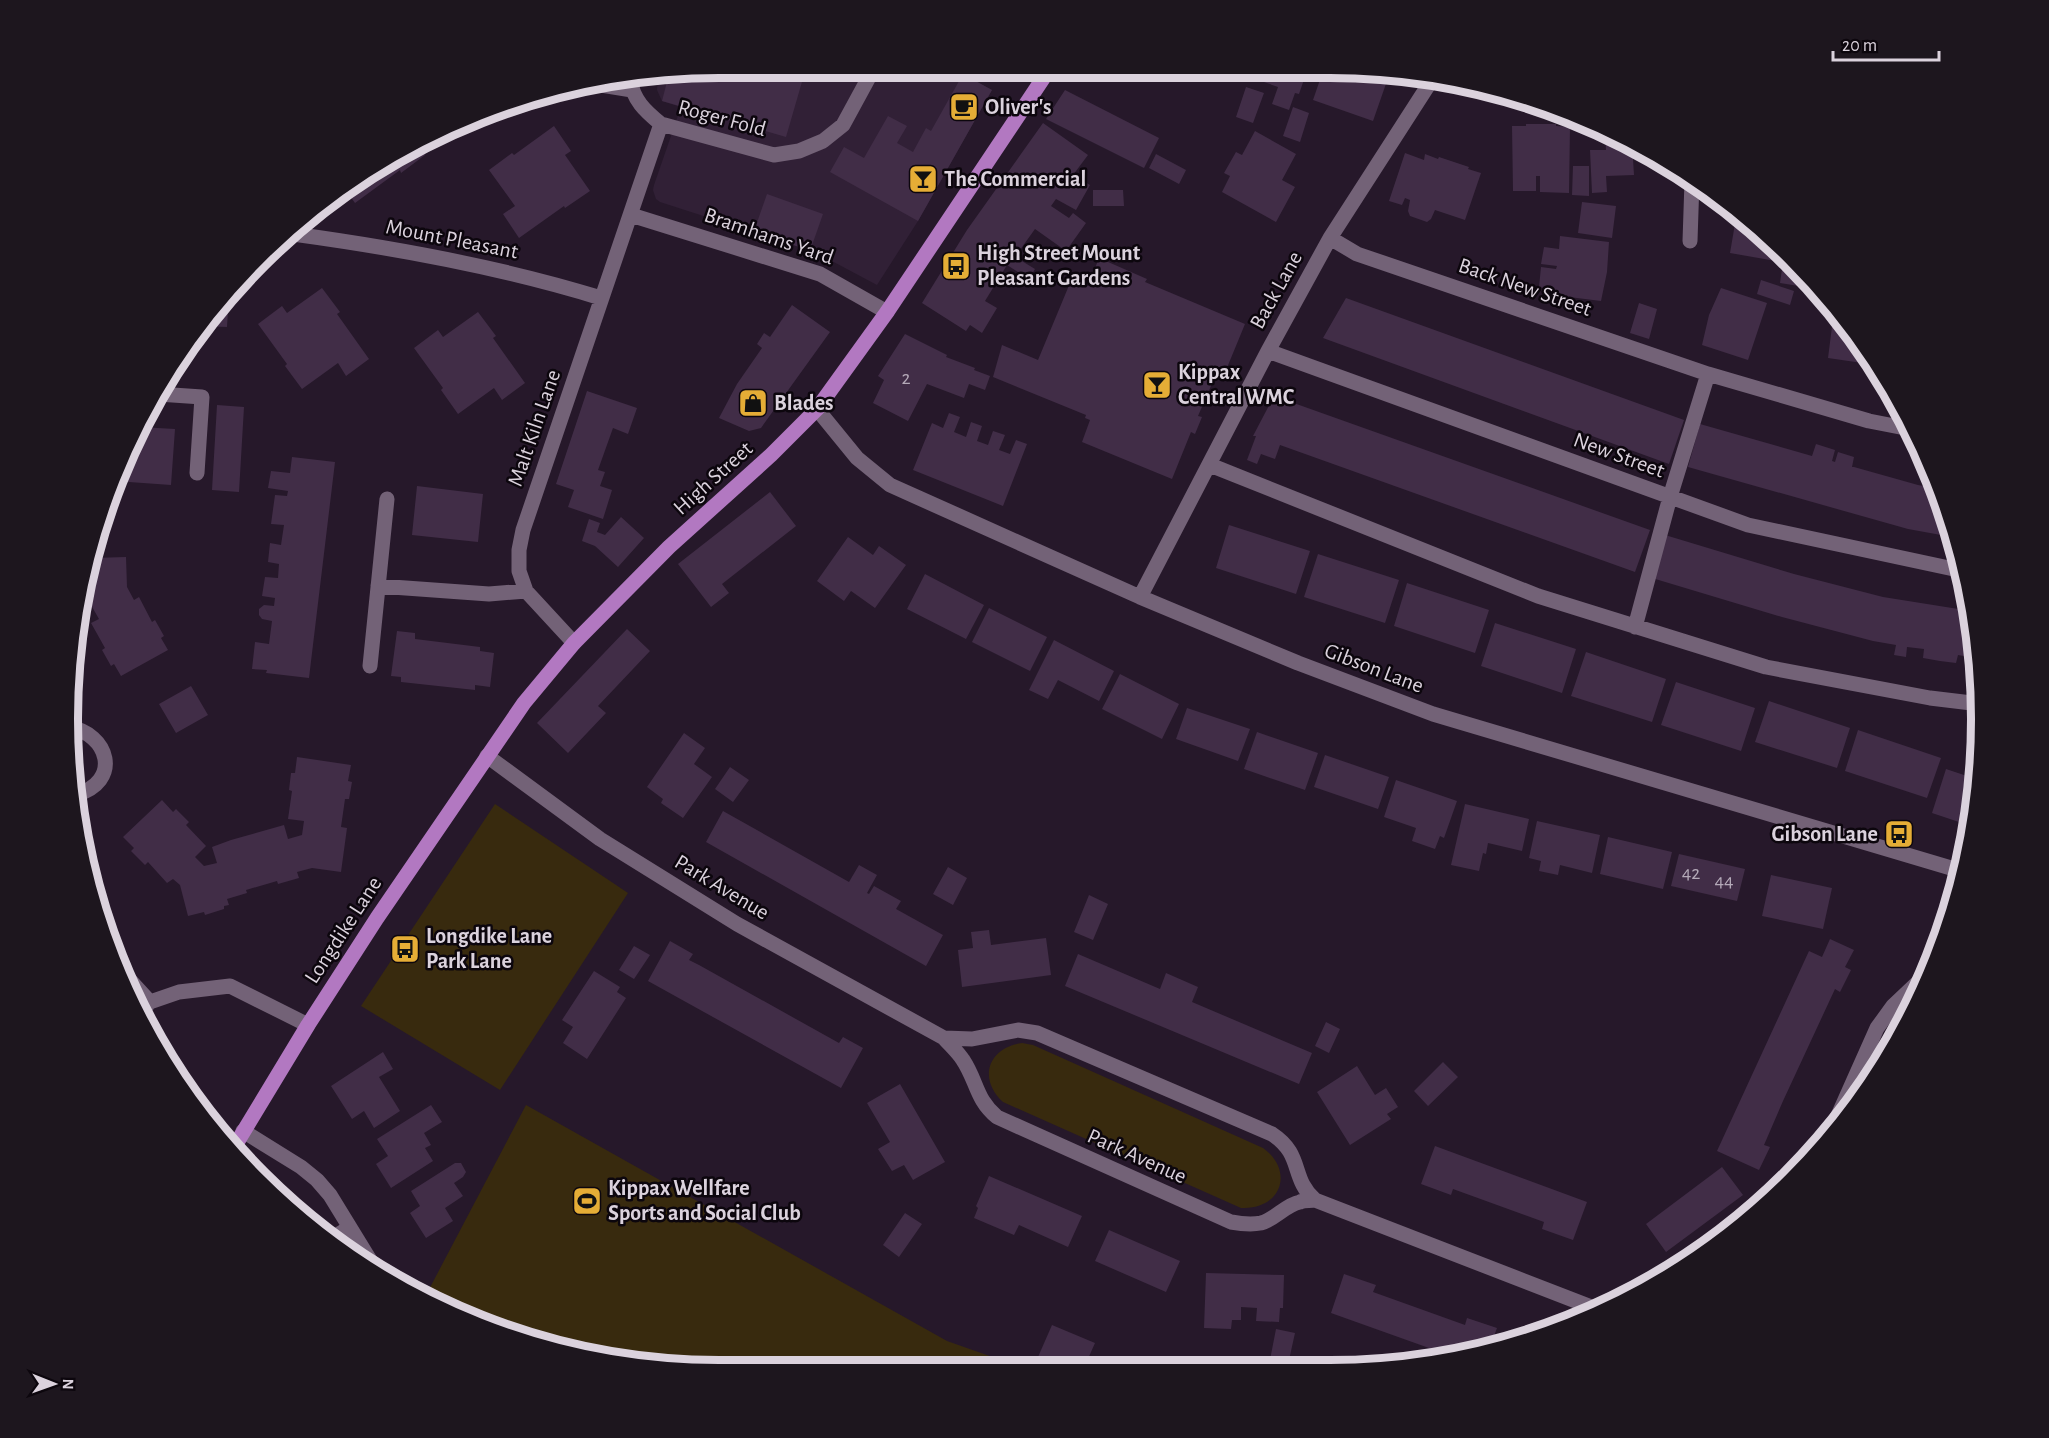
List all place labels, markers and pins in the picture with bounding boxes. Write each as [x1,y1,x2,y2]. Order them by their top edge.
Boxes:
cafe icon: Oliver's [948,91,980,123]
place label: Oliver's [985,96,1051,118]
bar icon: The Commercial [907,163,939,195]
place label: The Commercial [944,168,1086,190]
place label: High Street Mount Pleasant Gardens [977,242,1141,289]
bus stop icon: High Street Mount Pleasant Gardens [940,250,972,282]
place label: Kippax Central WMC [1178,361,1295,408]
bar icon: Kippax Central WMC [1141,369,1173,401]
shop icon: Blades [737,387,769,419]
place label: Blades [774,392,834,414]
bus stop icon: Gibson Lane [1883,818,1915,850]
place label: Gibson Lane [1771,823,1878,845]
place label: Longdike Lane Park Lane [426,925,552,972]
bus stop icon: Longdike Lane Park Lane [389,933,421,965]
place label: Kippax Wellfare Sports and Social Club [608,1177,801,1224]
sports icon: Kippax Wellfare Sports and Social Club [571,1185,603,1217]

